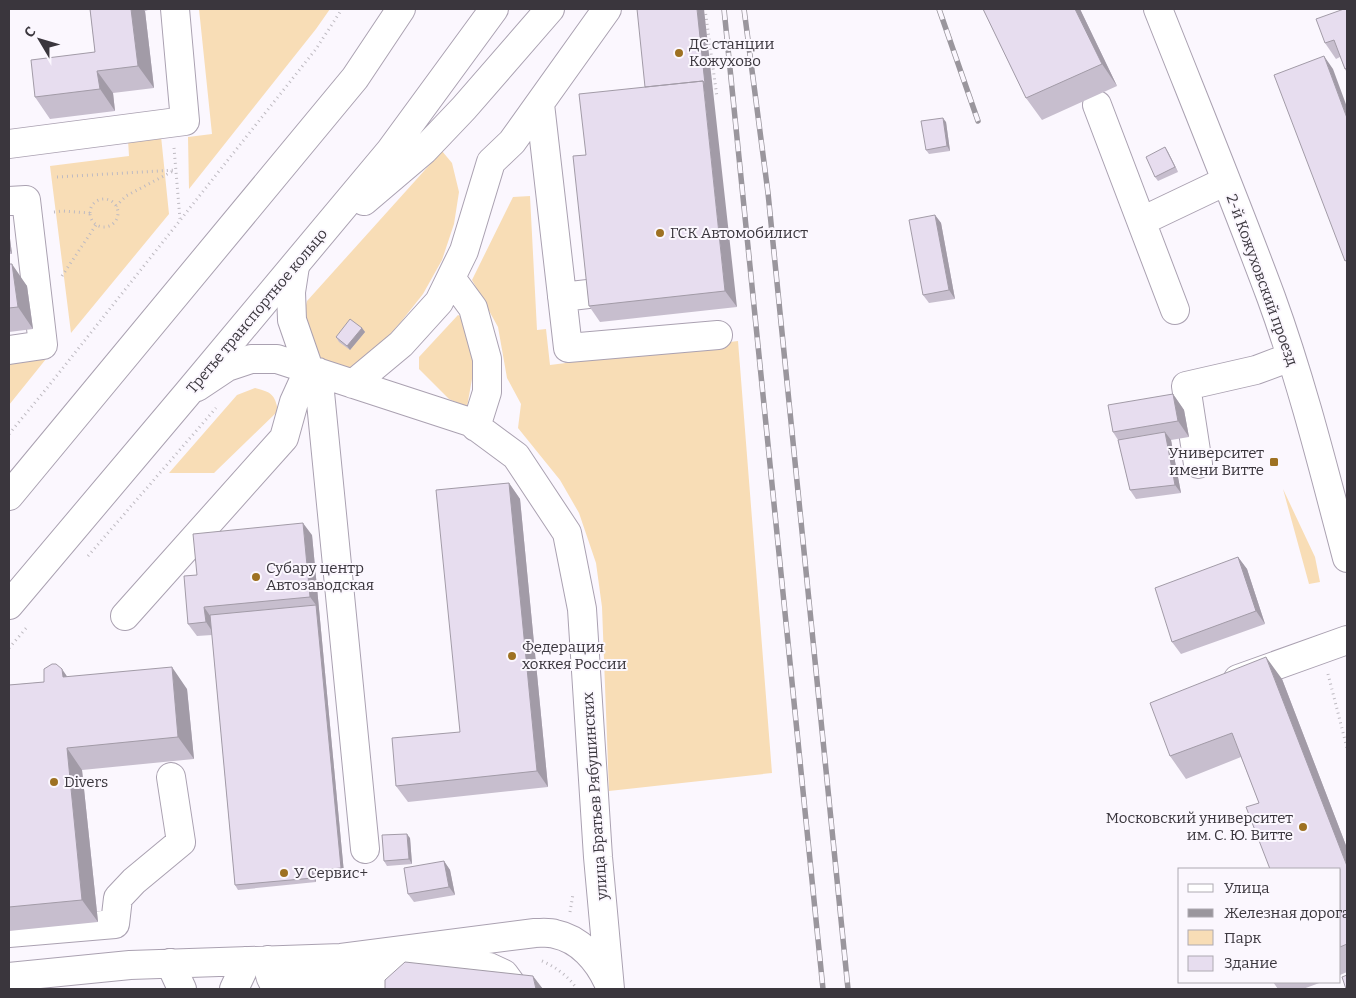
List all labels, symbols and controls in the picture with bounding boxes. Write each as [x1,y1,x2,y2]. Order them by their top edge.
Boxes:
north arrow [15,15,65,65]
text: С [21,23,40,41]
place label: ДС станции Кожухово [689,35,774,70]
marker: ДС станции Кожухово [673,47,685,59]
street label: 2-й Кожуховский проезд [1222,192,1302,368]
place label: ГСК Автомобилист [670,224,808,242]
street label: Третье транспортное кольцо [183,225,331,397]
marker: ГСК Автомобилист [654,227,666,239]
place label: Университет имени Витте [1169,444,1264,479]
marker: Университет имени Витте [1268,456,1280,468]
place label: Субару центр Автозаводская [266,559,374,594]
marker: Субару центр Автозаводская [250,571,262,583]
place label: Федерация хоккея России [522,638,627,673]
marker: Федерация хоккея России [506,650,518,662]
street label: улица Братьев Рябушинских [579,691,611,902]
place label: Divers [64,773,108,791]
marker: Divers [48,776,60,788]
place label: Московский университет им. С. Ю. Витте [1106,809,1293,844]
marker: Московский университет им. С. Ю. Витте [1297,821,1309,833]
place label: У Сервис+ [294,864,368,882]
marker: У Сервис+ [278,867,290,879]
legend [1178,868,1341,983]
text: Улица [1224,879,1270,897]
text: Железная дорога [1224,904,1350,922]
text: Парк [1224,929,1262,947]
text: Здание [1224,954,1278,972]

